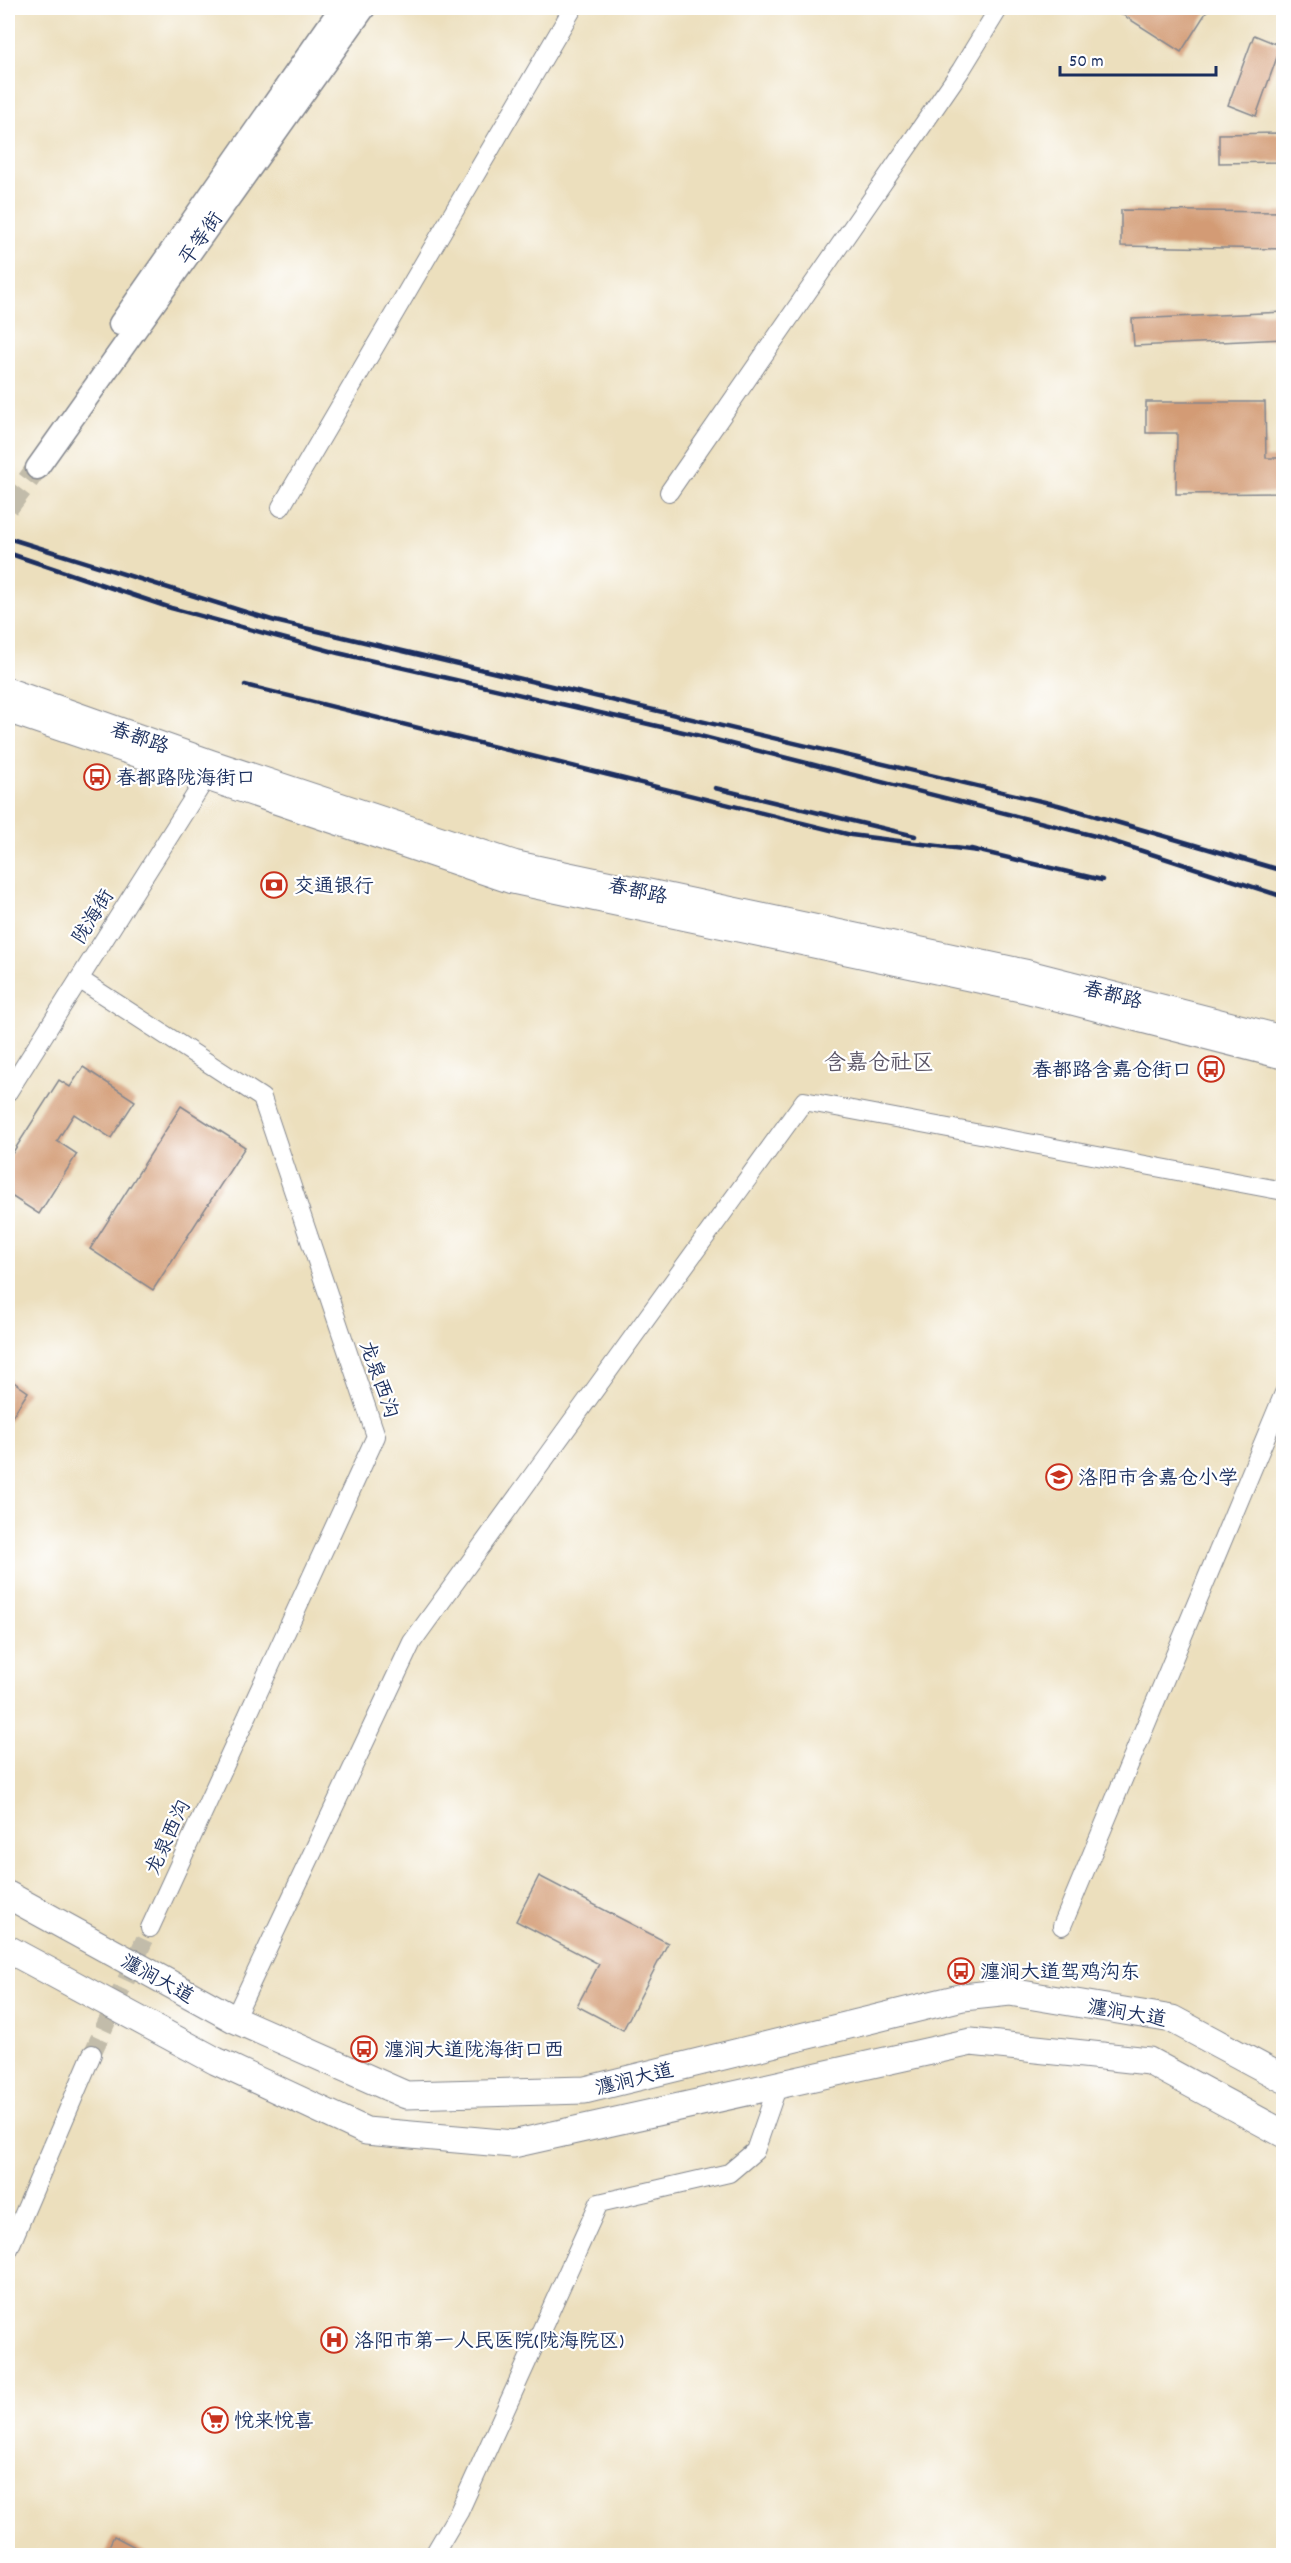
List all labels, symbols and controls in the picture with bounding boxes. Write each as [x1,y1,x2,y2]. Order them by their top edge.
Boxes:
scale bar [1060,39,1216,77]
text: 50 m [1069,50,1104,75]
street label: 平等街 [174,207,231,272]
street label: 春都路 [106,717,173,763]
bus stop icon: 春都路陇海街口 [82,762,112,792]
place label: 春都路陇海街口 [116,766,256,794]
bank icon: 交通银行 [259,870,289,900]
street label: 春都路 [605,873,671,913]
place label: 交通银行 [294,874,374,902]
street label: 陇海街 [67,885,122,950]
street label: 春都路 [1080,976,1146,1018]
district label: 含嘉仓社区 [824,1049,934,1080]
bus stop icon: 春都路含嘉仓街口 [1196,1054,1226,1084]
place label: 春都路含嘉仓街口 [1032,1058,1192,1086]
street label: 龙泉西沟 [351,1338,403,1422]
school or university icon: 洛阳市含嘉仓小学 [1044,1462,1074,1492]
place label: 洛阳市含嘉仓小学 [1078,1466,1238,1494]
street label: 龙泉西沟 [140,1796,199,1880]
street label: 瀍涧大道 [115,1949,198,2012]
bus stop icon: 瀍涧大道驾鸡沟东 [946,1956,976,1986]
place label: 瀍涧大道驾鸡沟东 [980,1960,1140,1988]
street label: 瀍涧大道 [1085,1994,1168,2036]
bus stop icon: 瀍涧大道陇海街口西 [349,2034,379,2064]
place label: 瀍涧大道陇海街口西 [384,2038,564,2066]
street label: 瀍涧大道 [593,2058,677,2104]
hospital icon: 洛阳市第一人民医院(陇海院区) [319,2325,349,2355]
place label: 洛阳市第一人民医院(陇海院区) [354,2329,624,2357]
supermarket icon: 悦来悦喜 [200,2405,230,2435]
place label: 悦来悦喜 [234,2409,314,2437]

